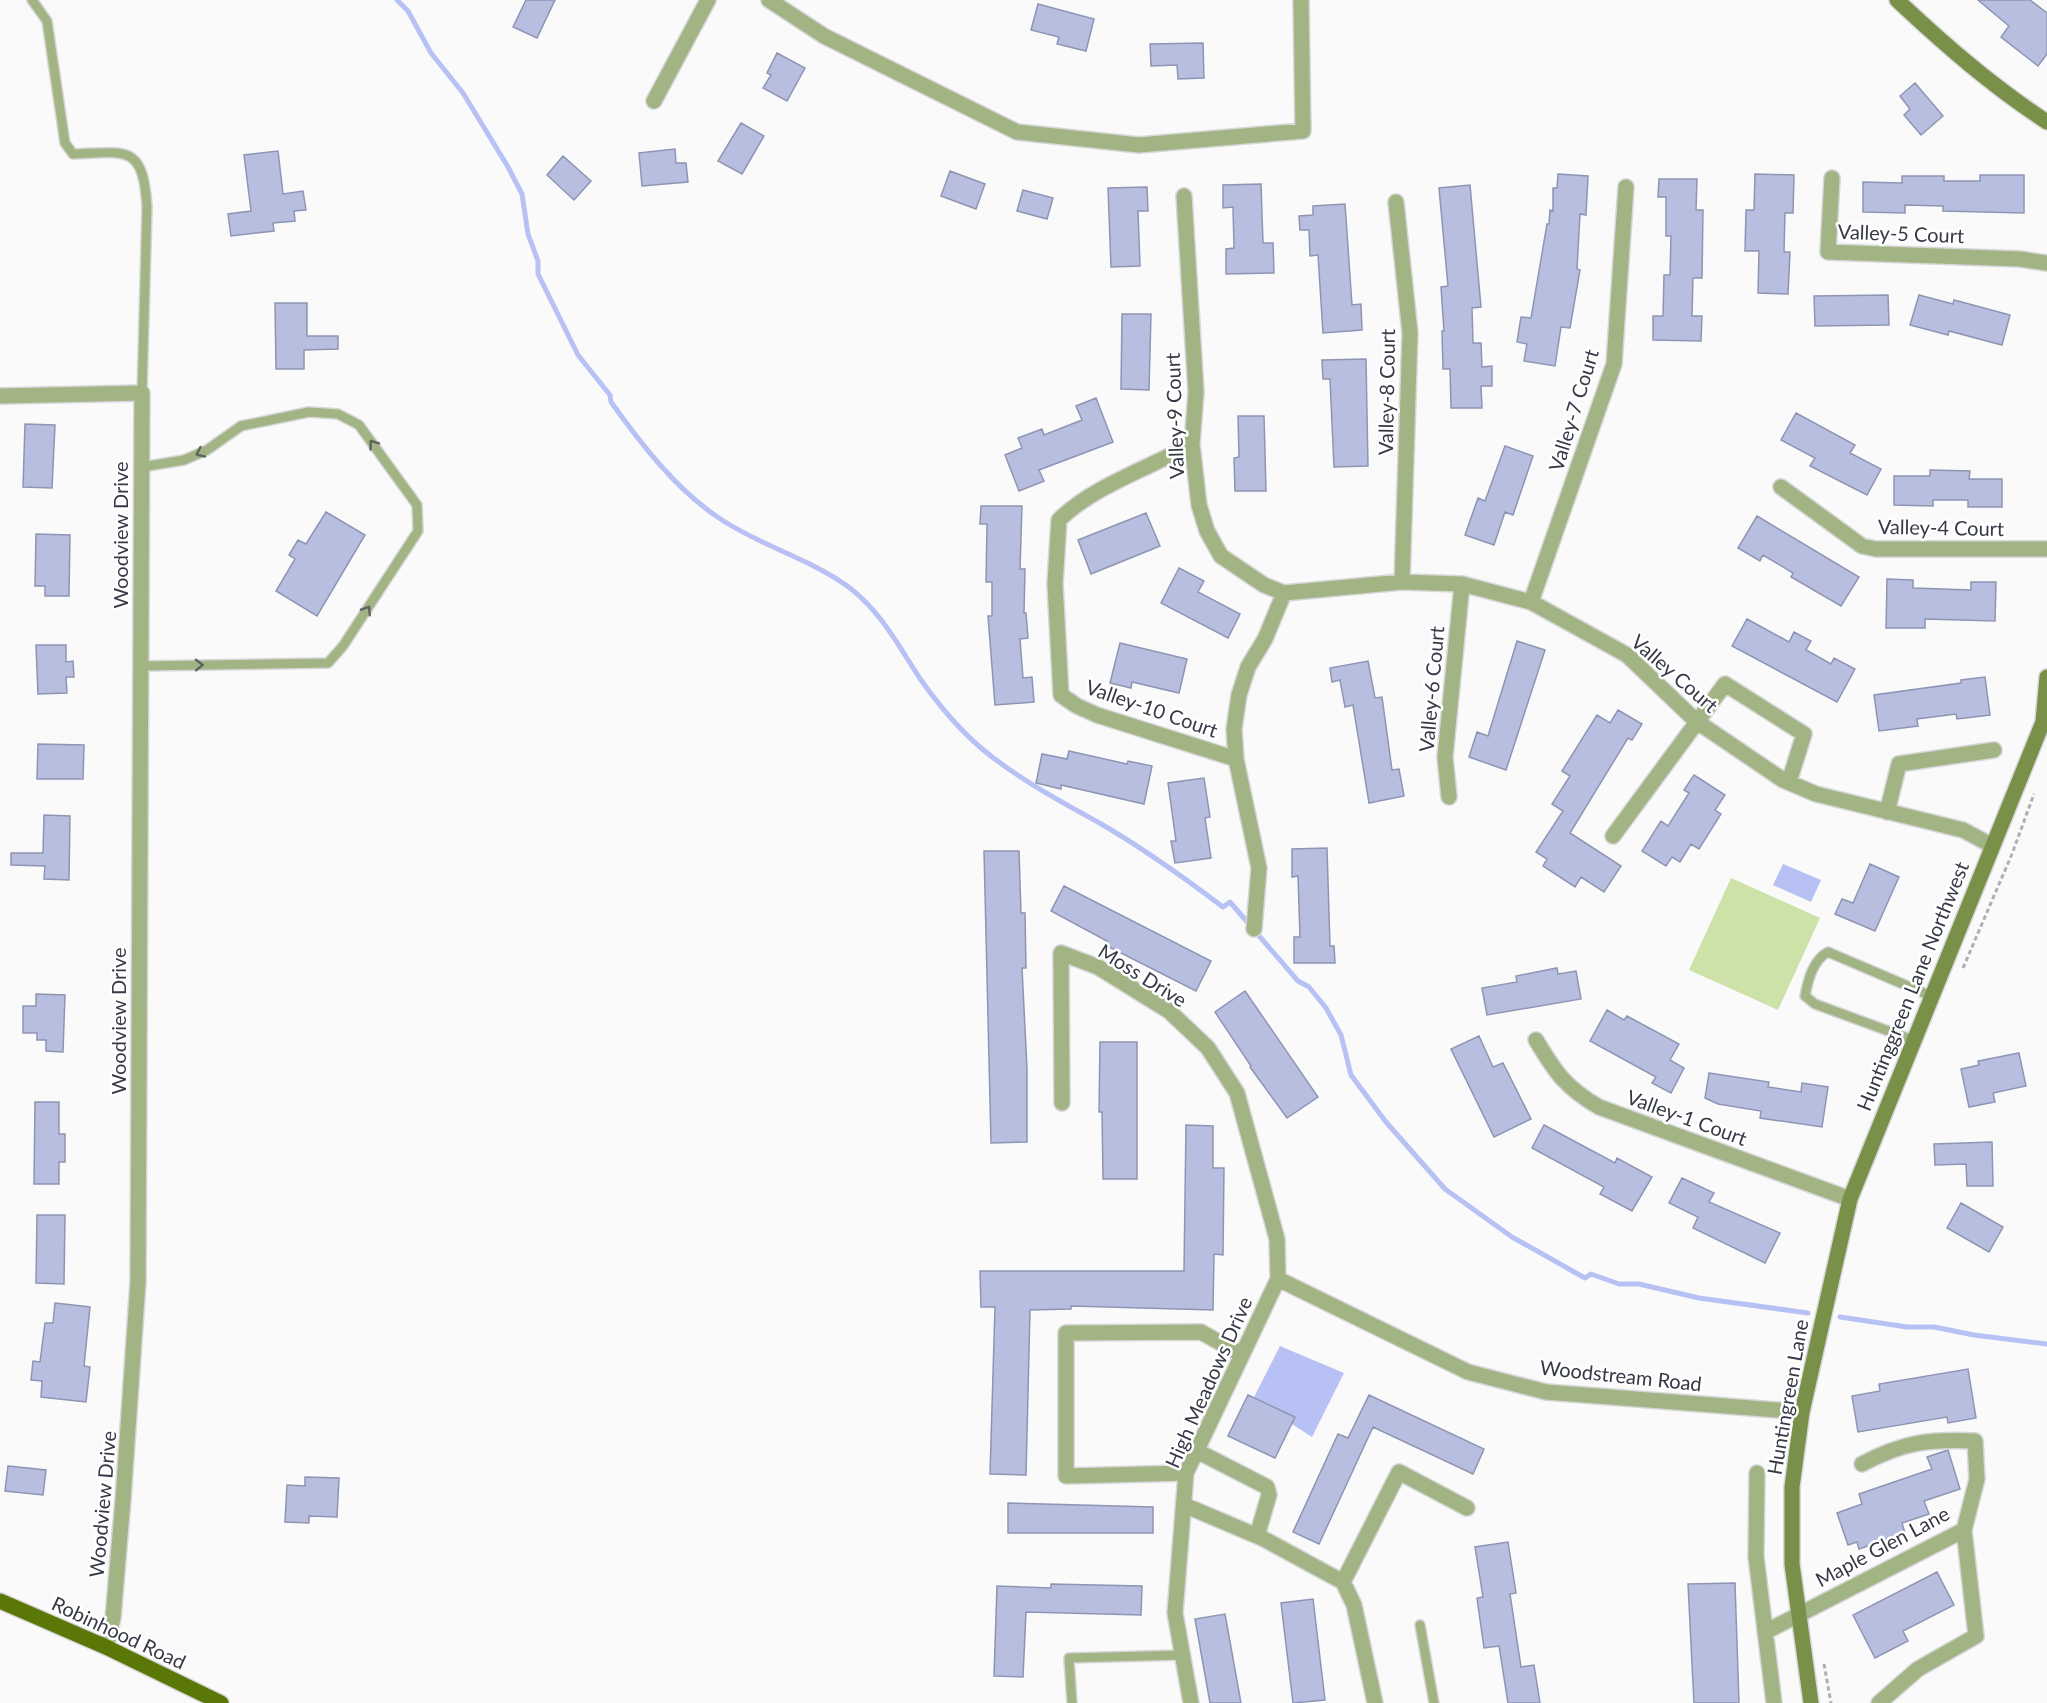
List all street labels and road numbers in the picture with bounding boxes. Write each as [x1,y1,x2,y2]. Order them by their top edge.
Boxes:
street label: Valley-5 Court [1837,219,1965,247]
street label: Valley-8 Court [1373,329,1399,455]
street label: Valley-7 Court [1543,346,1603,474]
street label: Valley-9 Court [1160,352,1188,480]
street label: Woodview Drive [108,461,132,609]
street label: Valley-4 Court [1878,514,2004,540]
street label: Valley-6 Court [1414,625,1448,753]
street label: Valley Court [1627,629,1723,717]
street label: Valley-10 Court [1083,674,1221,742]
street label: Huntinggreen Lane Northwest [1851,858,1973,1114]
street label: Moss Drive [1094,938,1192,1012]
street label: Woodview Drive [106,947,130,1095]
street label: Valley-1 Court [1624,1084,1750,1150]
street label: High Meadows Drive [1159,1293,1257,1471]
street label: Huntingreen Lane [1762,1317,1812,1477]
street label: Woodstream Road [1539,1355,1703,1395]
street label: Woodview Drive [84,1430,120,1578]
street label: Maple Glen Lane [1811,1501,1953,1591]
street label: Robinhood Road [48,1591,190,1673]

